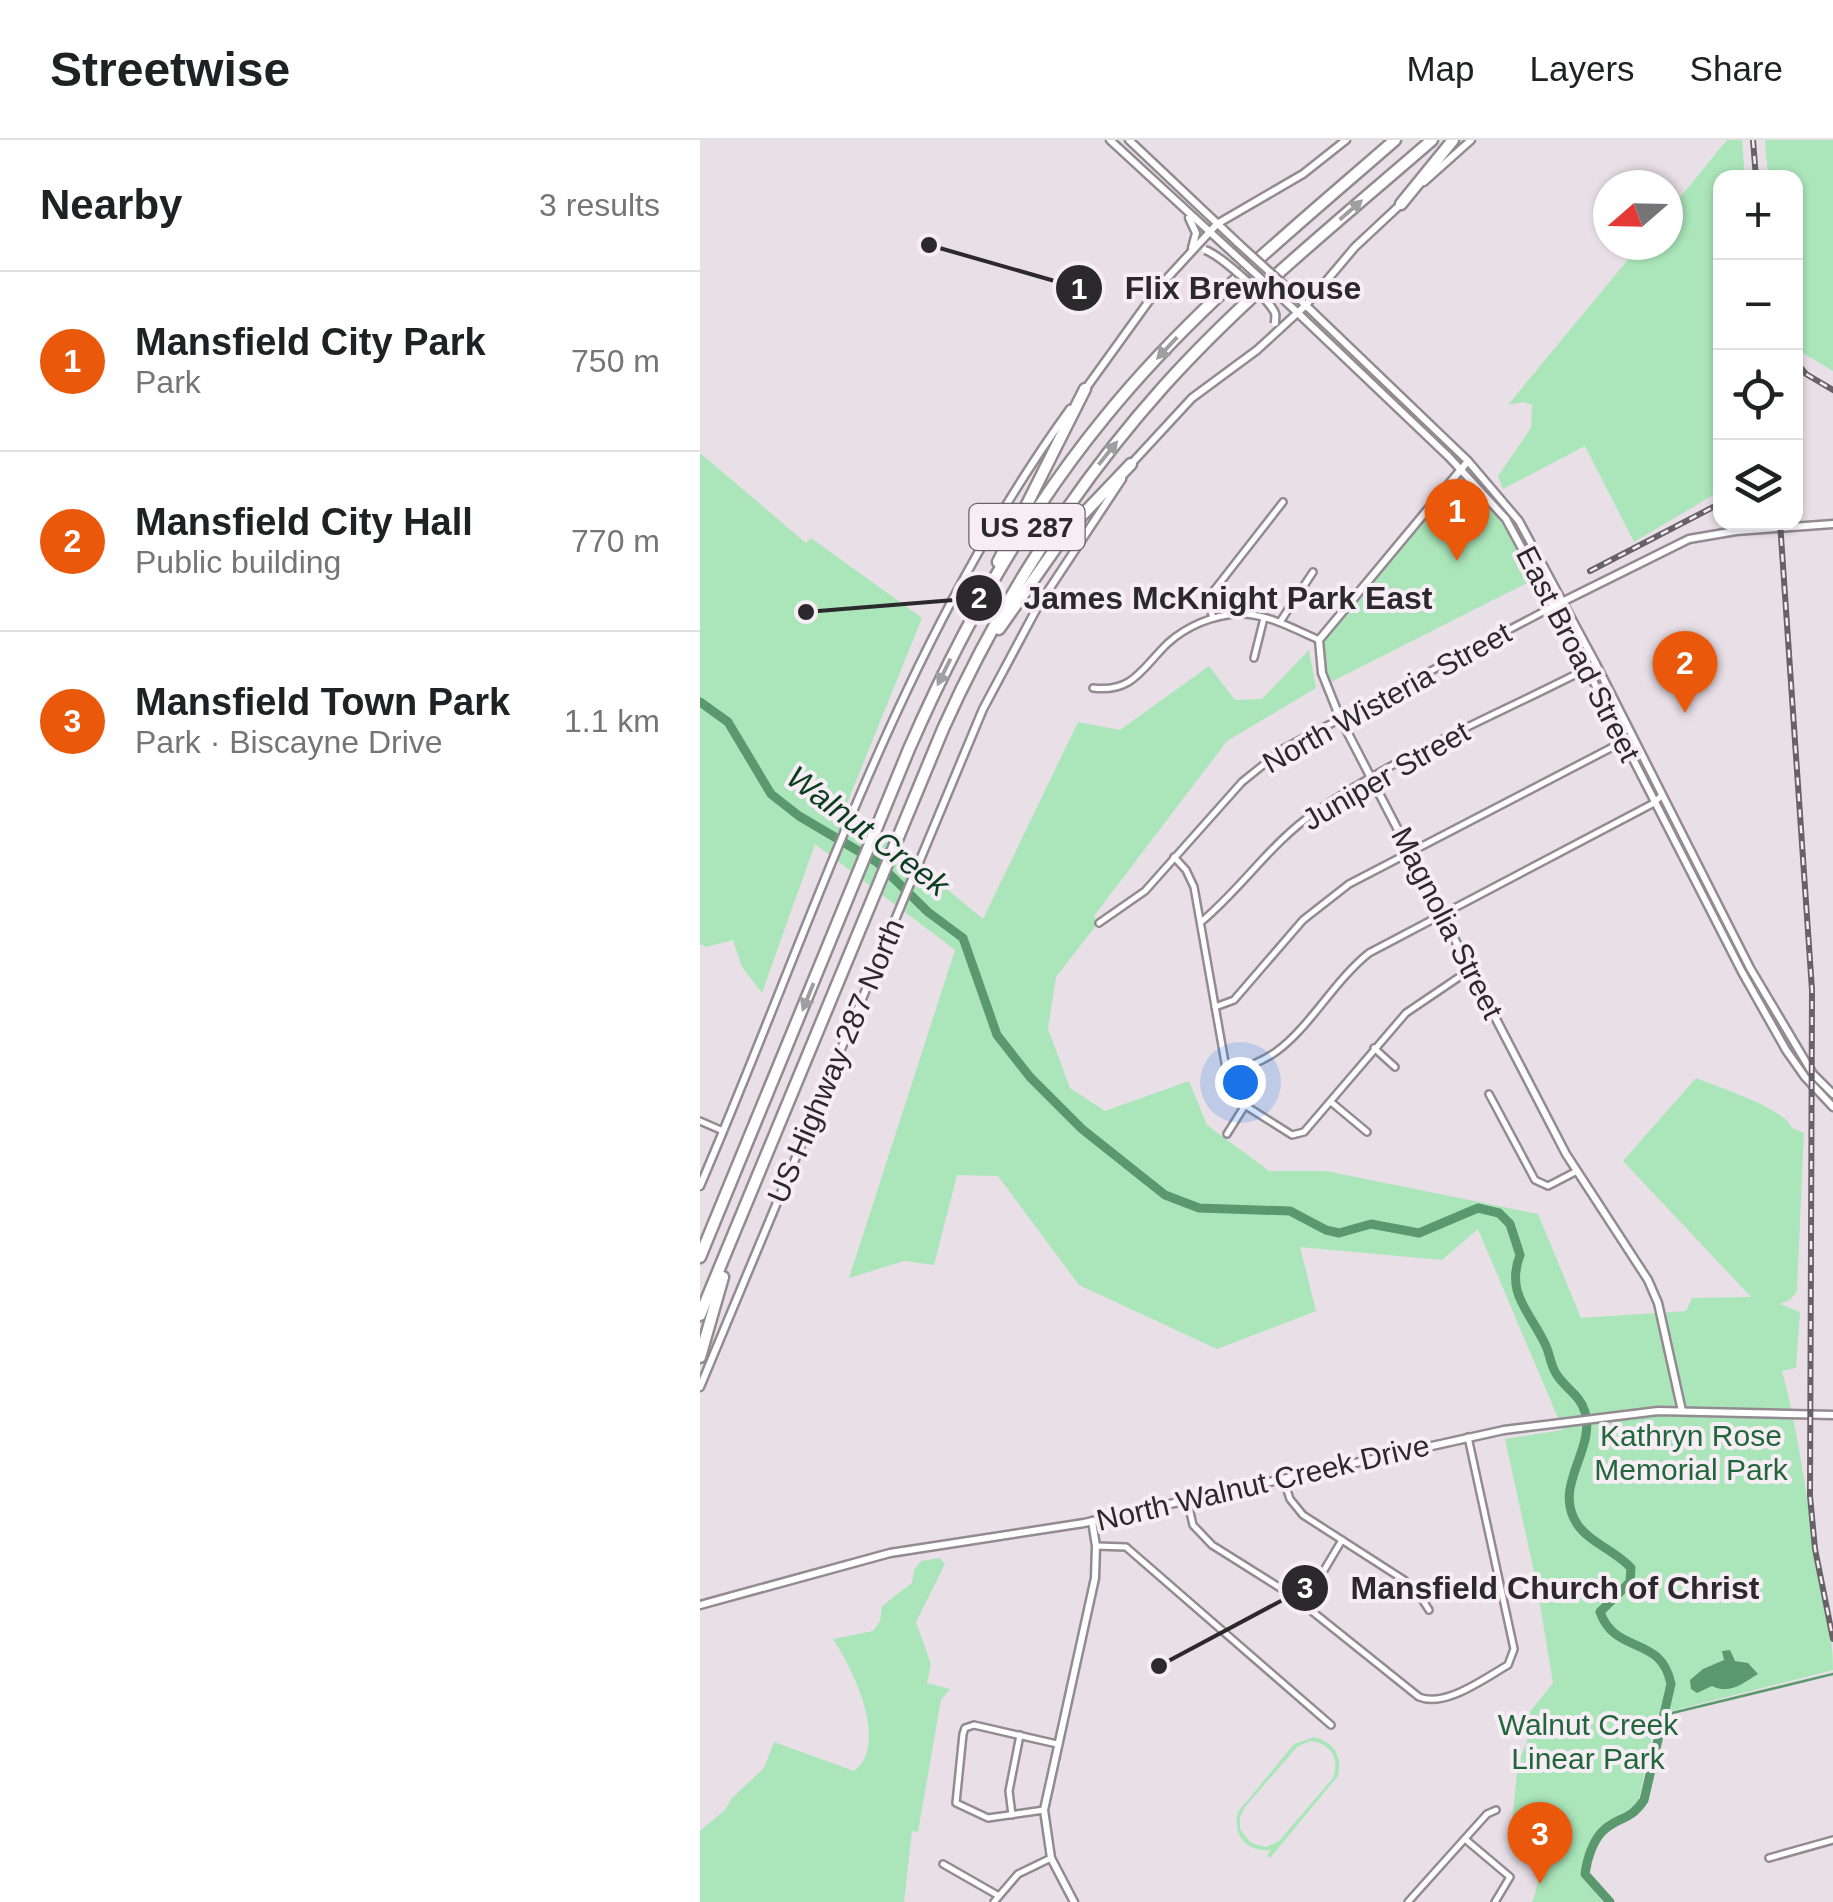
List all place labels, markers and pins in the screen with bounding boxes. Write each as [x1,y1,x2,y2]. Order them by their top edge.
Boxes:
callout: Flix Brewhouse [1054,257,1381,319]
pin: 1 [1424,478,1490,561]
callout: James McKnight Park East [954,567,1453,629]
pin: 2 [1652,630,1718,713]
callout: Mansfield Church of Christ [1280,1557,1779,1619]
pin: 3 [1508,1802,1572,1884]

